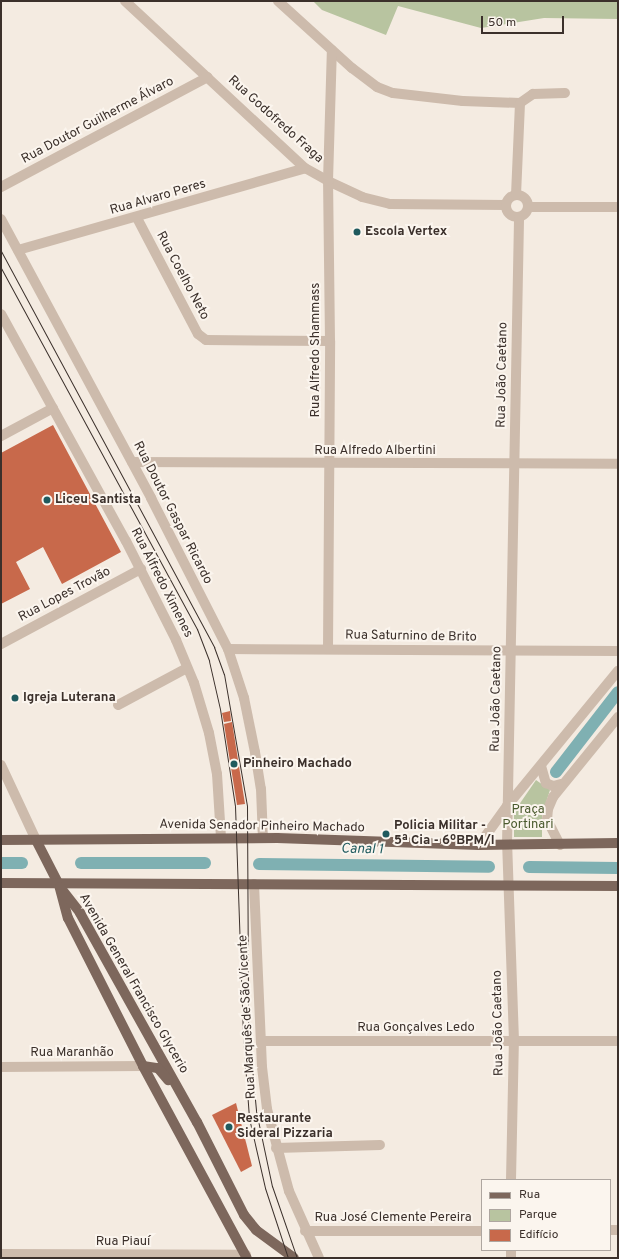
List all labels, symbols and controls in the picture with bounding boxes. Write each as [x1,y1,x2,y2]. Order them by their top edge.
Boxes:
scale bar [483,8,566,34]
text: 50 m [488,15,516,31]
street label: Rua Godofredo Fraga [224,73,326,167]
street label: Rua Doutor Guilherme Álvaro [19,74,177,168]
street label: Rua Alvaro Peres [108,177,208,219]
place label: Escola Vertex [365,224,448,240]
marker: Escola Vertex [352,227,362,237]
street label: Rua Coelho Neto [152,229,212,323]
street label: Rua Alfredo Shammass [308,282,324,418]
street label: Rua João Caetano [494,322,512,428]
street label: Rua Doutor Gaspar Ricardo [129,439,215,587]
street label: Rua Alfredo Albertini [314,443,436,459]
place label: Liceu Santista [55,492,141,508]
marker: Liceu Santista [42,495,52,505]
street label: Rua Alfredo Ximenes [126,525,196,641]
street label: Rua Lopes Trovão [16,564,114,626]
street label: Rua Saturnino de Brito [345,628,477,646]
street label: Rua João Caetano [488,646,506,752]
place label: Igreja Luterana [23,690,116,706]
marker: Igreja Luterana [10,693,20,703]
place label: Pinheiro Machado [243,756,352,772]
marker: Pinheiro Machado [228,758,240,770]
park label: Praça Portinari [502,803,554,834]
street label: Avenida Senador Pinheiro Machado [159,817,365,837]
place label: Policia Militar - 5ª Cia - 6ºBPM/I [394,819,494,850]
marker: Policia Militar - 5ª Cia - 6ºBPM/I [381,829,391,839]
water label: Canal 1 [341,841,383,859]
street label: Avenida General Francisco Glycerio [75,891,191,1077]
street label: Rua Marquês de São Vicente [236,934,260,1100]
street label: Rua João Caetano [490,970,508,1076]
street label: Rua Gonçalves Ledo [357,1020,475,1036]
street label: Rua Maranhão [30,1045,114,1061]
place label: Restaurante Sideral Pizzaria [237,1112,333,1143]
marker: Restaurante Sideral Pizzaria [224,1122,234,1132]
legend [481,1179,611,1251]
text: Rua [519,1187,540,1203]
text: Parque [519,1207,557,1223]
street label: Rua José Clemente Pereira [314,1210,472,1226]
text: Edifício [519,1227,558,1243]
street label: Rua Piauí [96,1234,150,1250]

